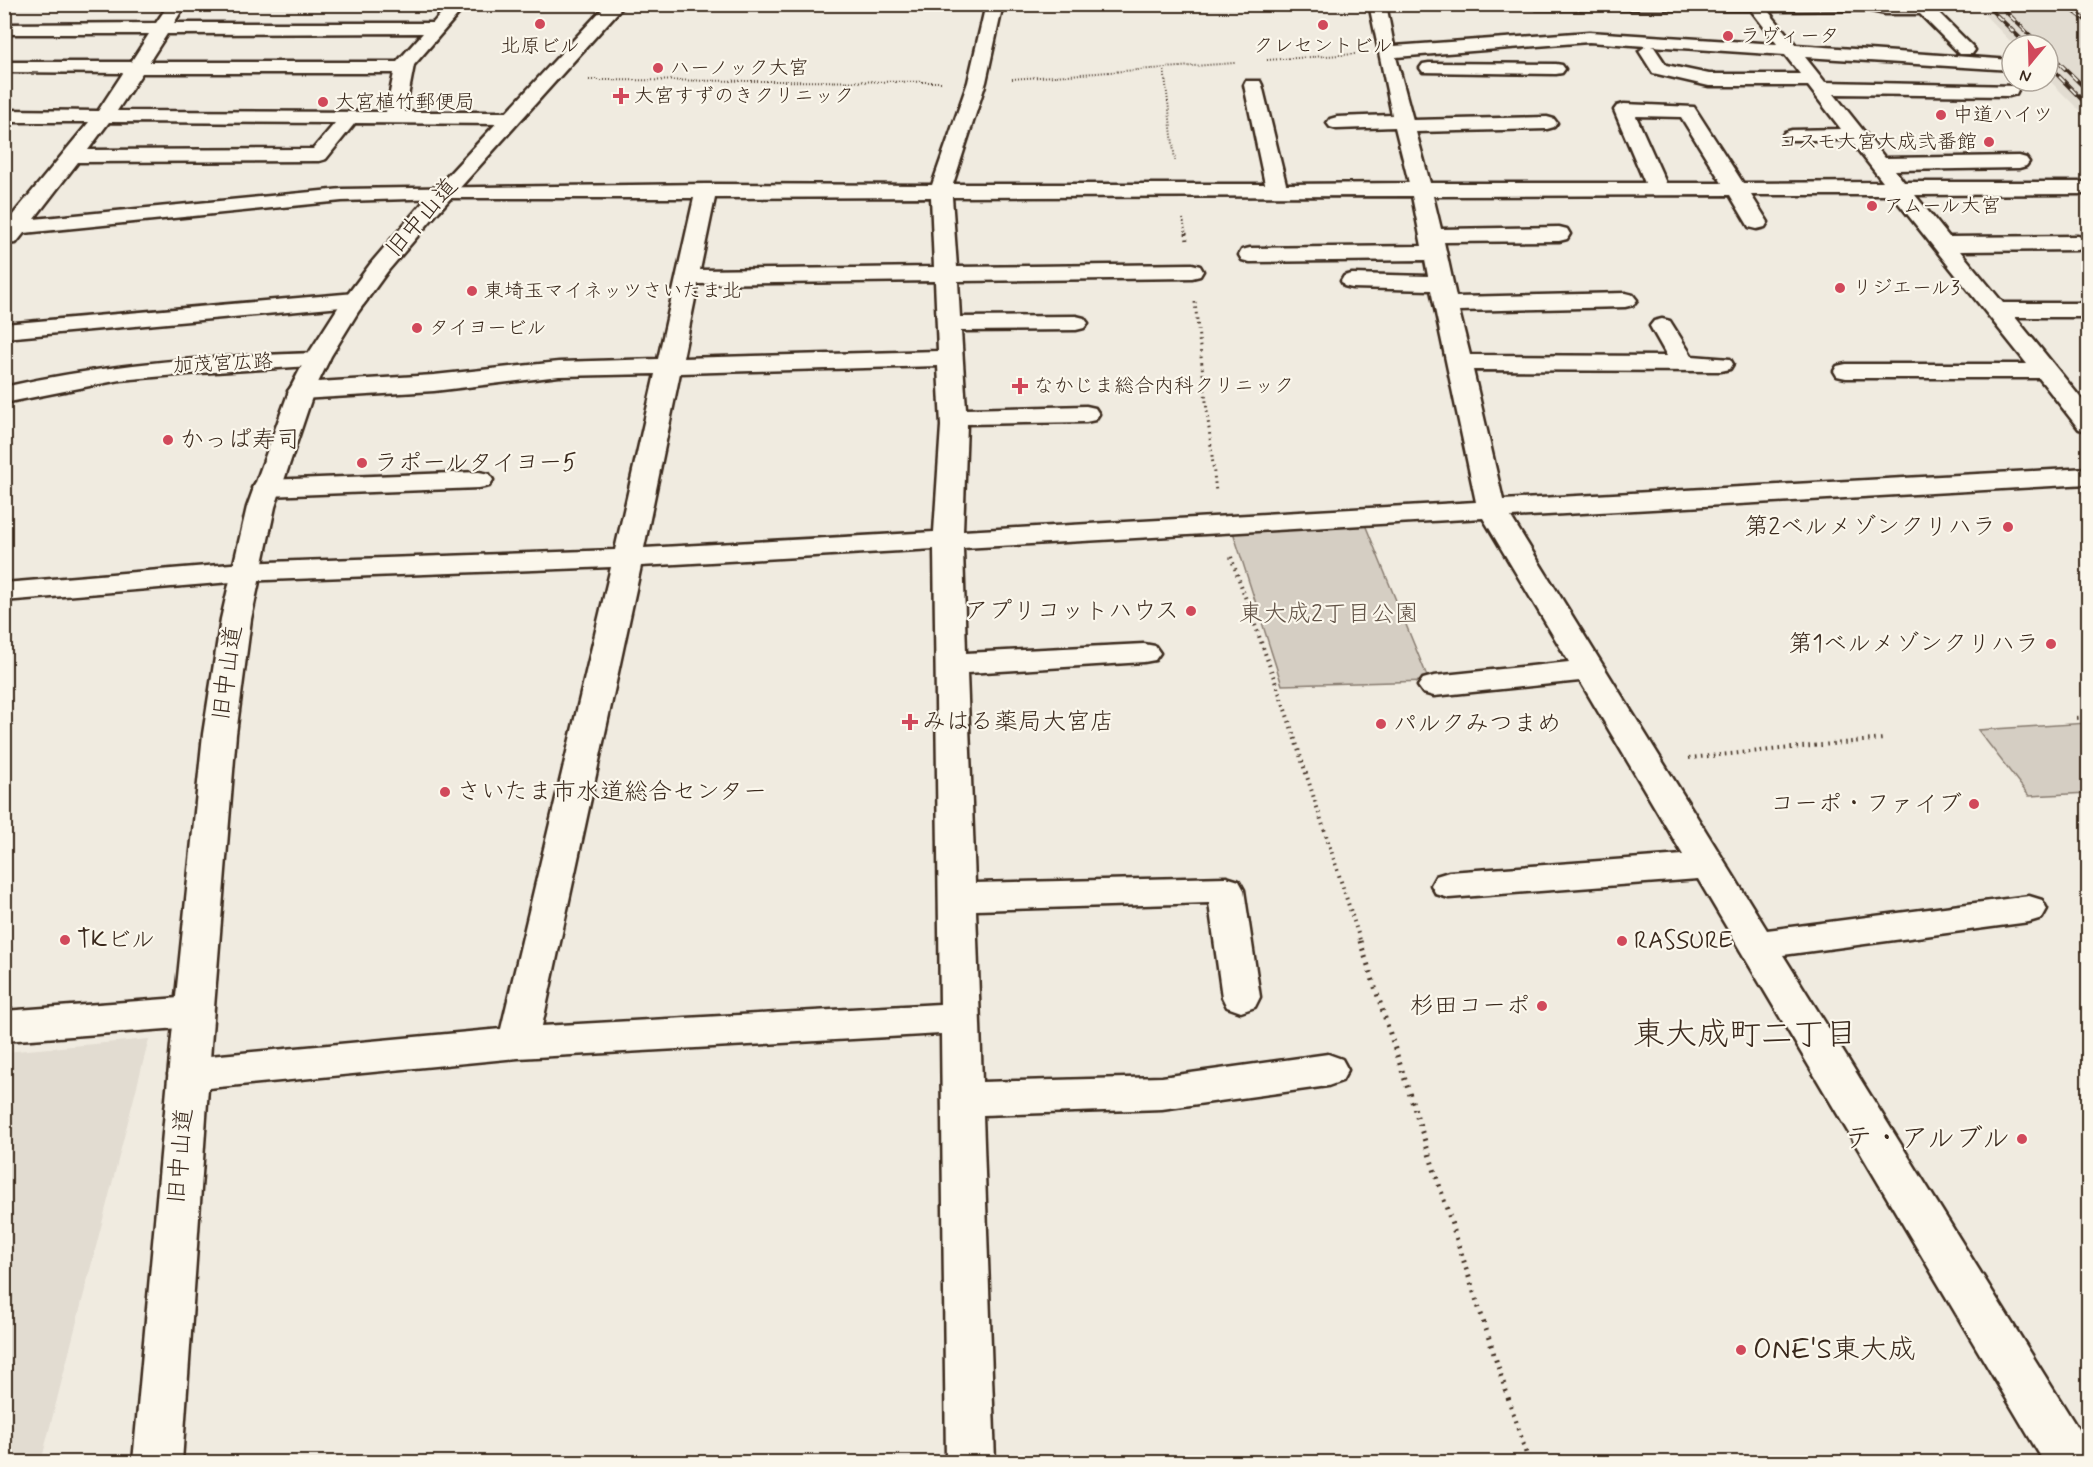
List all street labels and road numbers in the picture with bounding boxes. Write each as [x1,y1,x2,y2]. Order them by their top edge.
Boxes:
street label: 旧中山道 [379,172,465,264]
street label: 加茂宮広路 [172,348,274,380]
street label: 旧中山道 [206,623,250,723]
street label: 旧中山道 [161,1107,201,1205]

